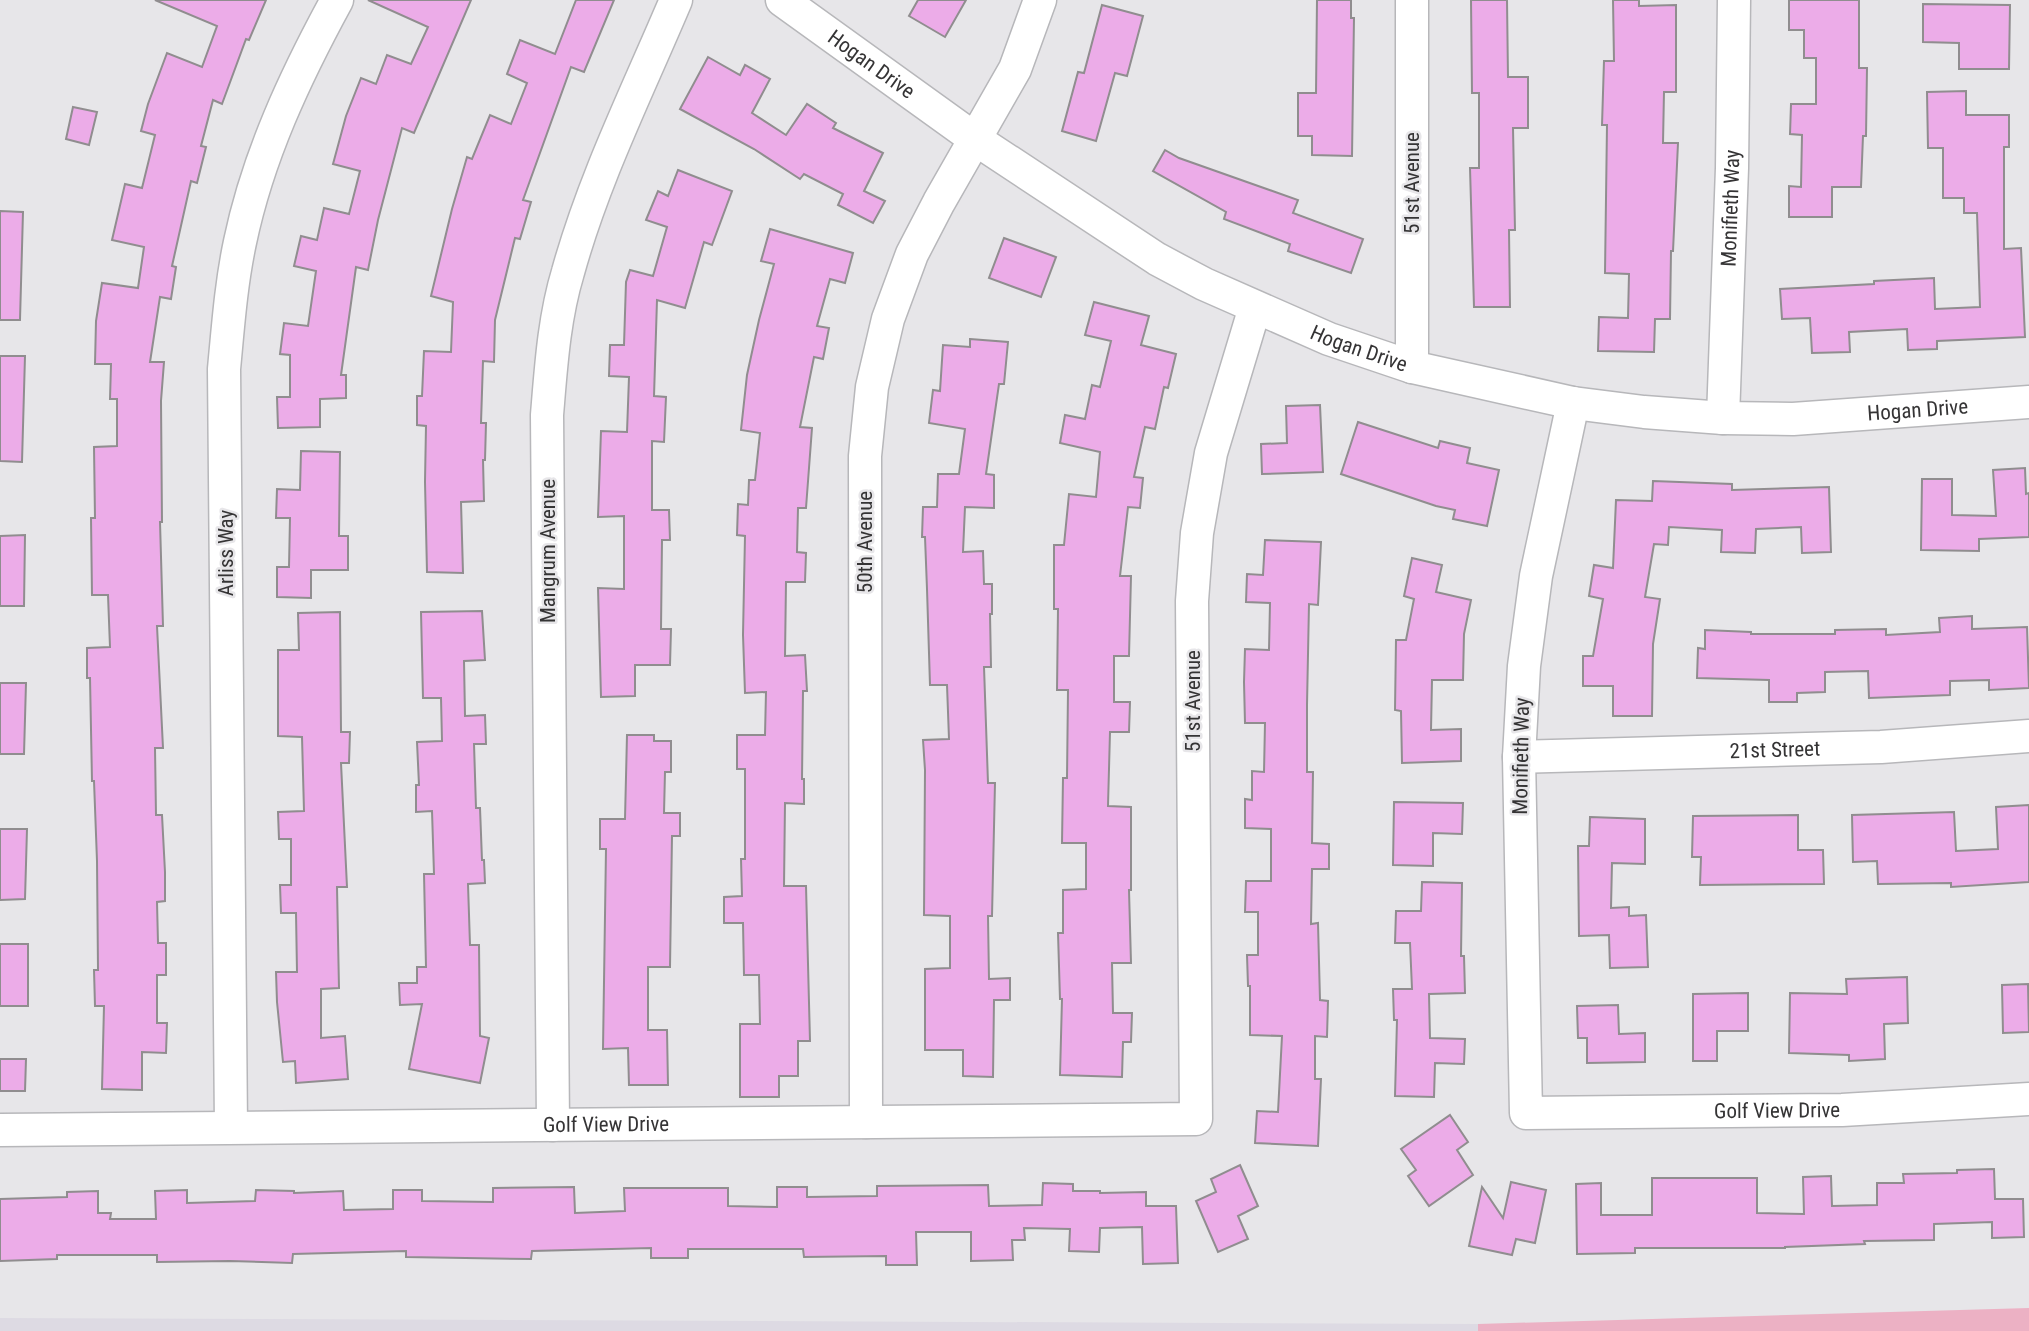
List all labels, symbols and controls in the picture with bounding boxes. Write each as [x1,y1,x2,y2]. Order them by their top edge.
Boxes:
street label: Hogan Drive [823,25,919,104]
street label: 51st Avenue [1400,132,1424,234]
street label: Monifieth Way [1716,149,1744,267]
street label: Hogan Drive [1307,320,1411,377]
street label: Hogan Drive [1866,394,1969,426]
street label: Mangrum Avenue [536,479,560,623]
street label: 50th Avenue [853,491,877,593]
street label: Arliss Way [214,510,238,596]
street label: 51st Avenue [1181,650,1205,752]
street label: Monifieth Way [1508,697,1534,815]
street label: 21st Street [1729,737,1821,763]
street label: Golf View Drive [1714,1098,1840,1123]
street label: Golf View Drive [543,1112,669,1137]

